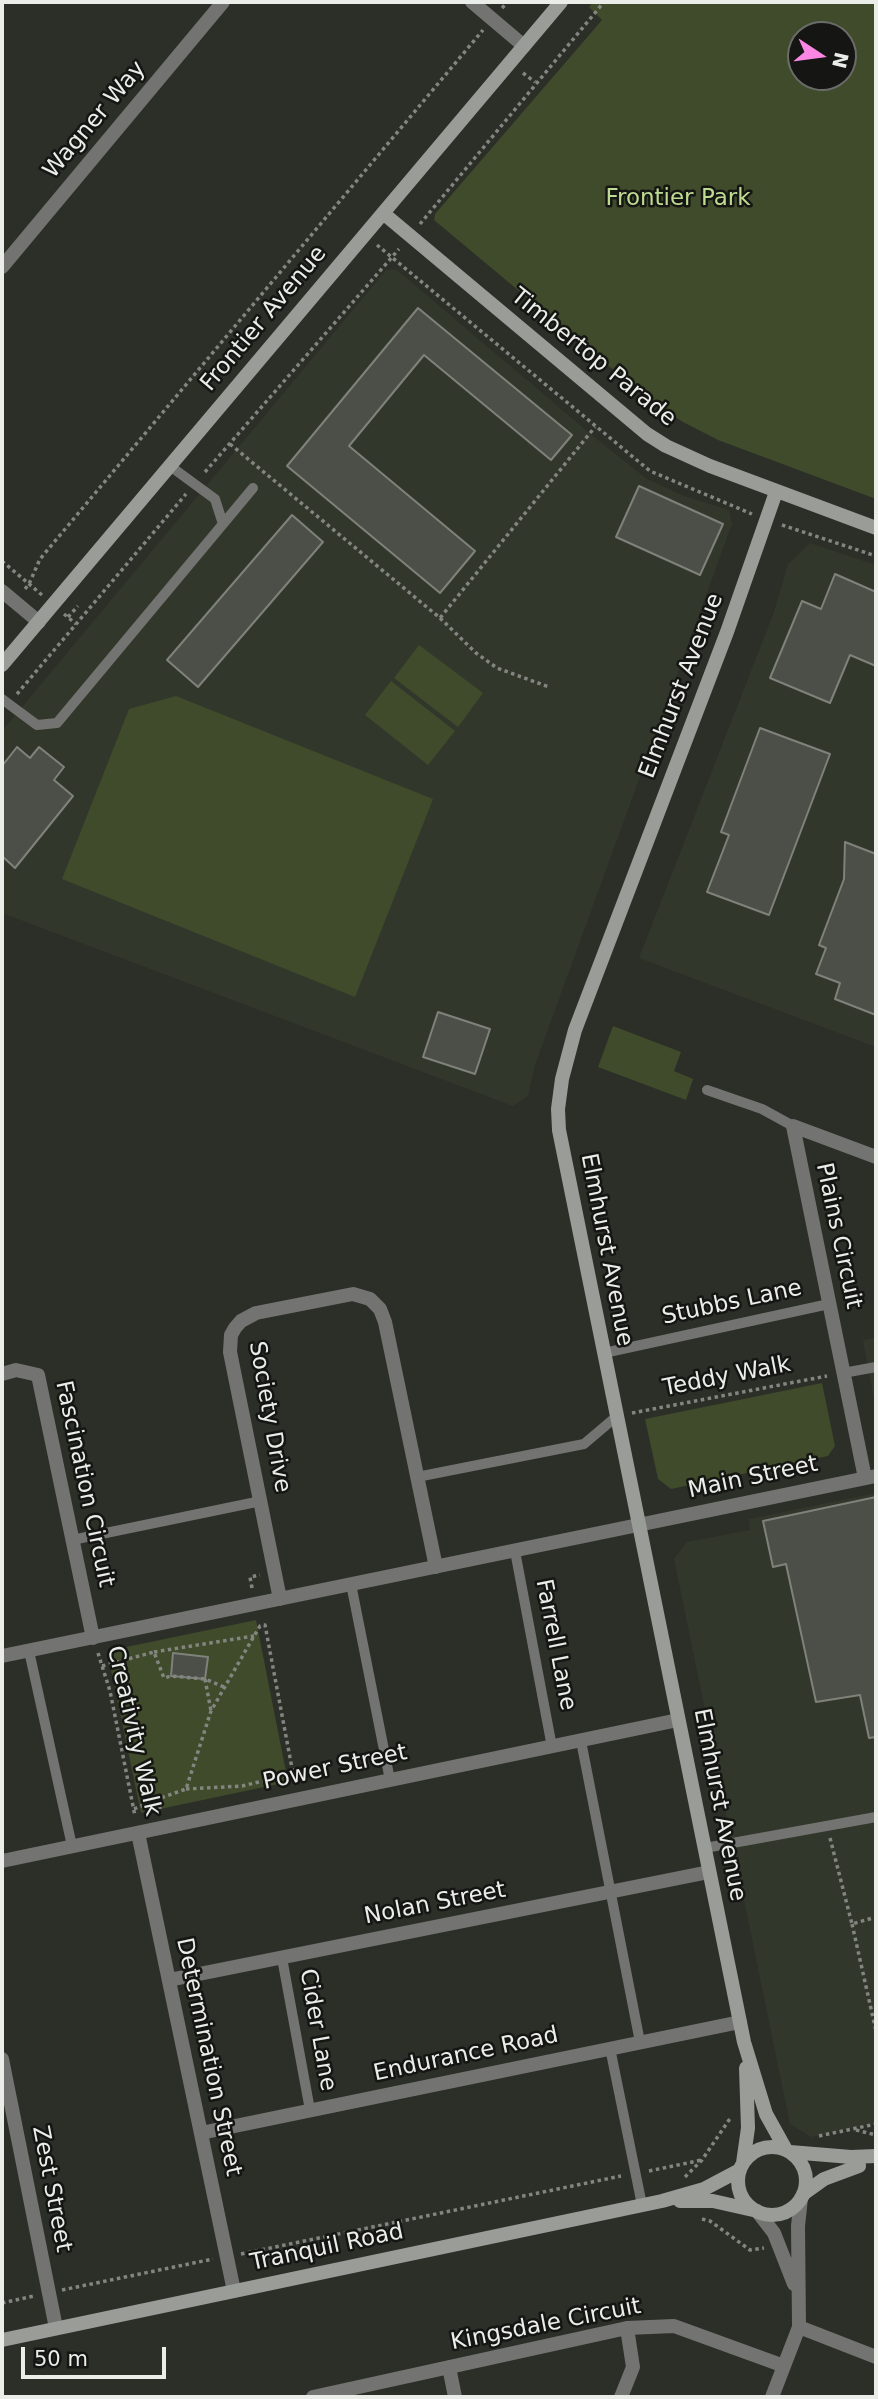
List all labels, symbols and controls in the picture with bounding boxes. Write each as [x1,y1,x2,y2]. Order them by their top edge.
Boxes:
north arrow [787,21,857,91]
text: N [828,50,853,70]
street label: Wagner Way [38,56,152,184]
park label: Frontier Park [605,185,751,213]
street label: Frontier Avenue [195,241,333,397]
street label: Timbertop Parade [505,283,681,433]
street label: Elmhurst Avenue [634,590,730,782]
street label: Elmhurst Avenue [574,1151,638,1349]
street label: Plains Circuit [809,1160,867,1312]
street label: Stubbs Lane [660,1275,804,1331]
street label: Society Drive [242,1339,296,1495]
street label: Teddy Walk [661,1351,793,1403]
street label: Fascination Circuit [49,1378,119,1590]
street label: Main Street [686,1451,820,1505]
street label: Farrell Lane [529,1577,581,1713]
street label: Creativity Walk [100,1643,166,1819]
street label: Elmhurst Avenue [687,1706,751,1904]
street label: Power Street [260,1739,410,1797]
street label: Nolan Street [362,1877,508,1931]
street label: Determination Street [169,1935,247,2179]
street label: Cider Lane [293,1967,341,2093]
street label: Endurance Road [371,2022,561,2088]
street label: Zest Street [25,2123,77,2255]
street label: Tranquil Road [248,2218,406,2278]
street label: Kingsdale Circuit [449,2293,643,2357]
scale bar [24,2332,170,2376]
text: 50 m [34,2347,88,2371]

